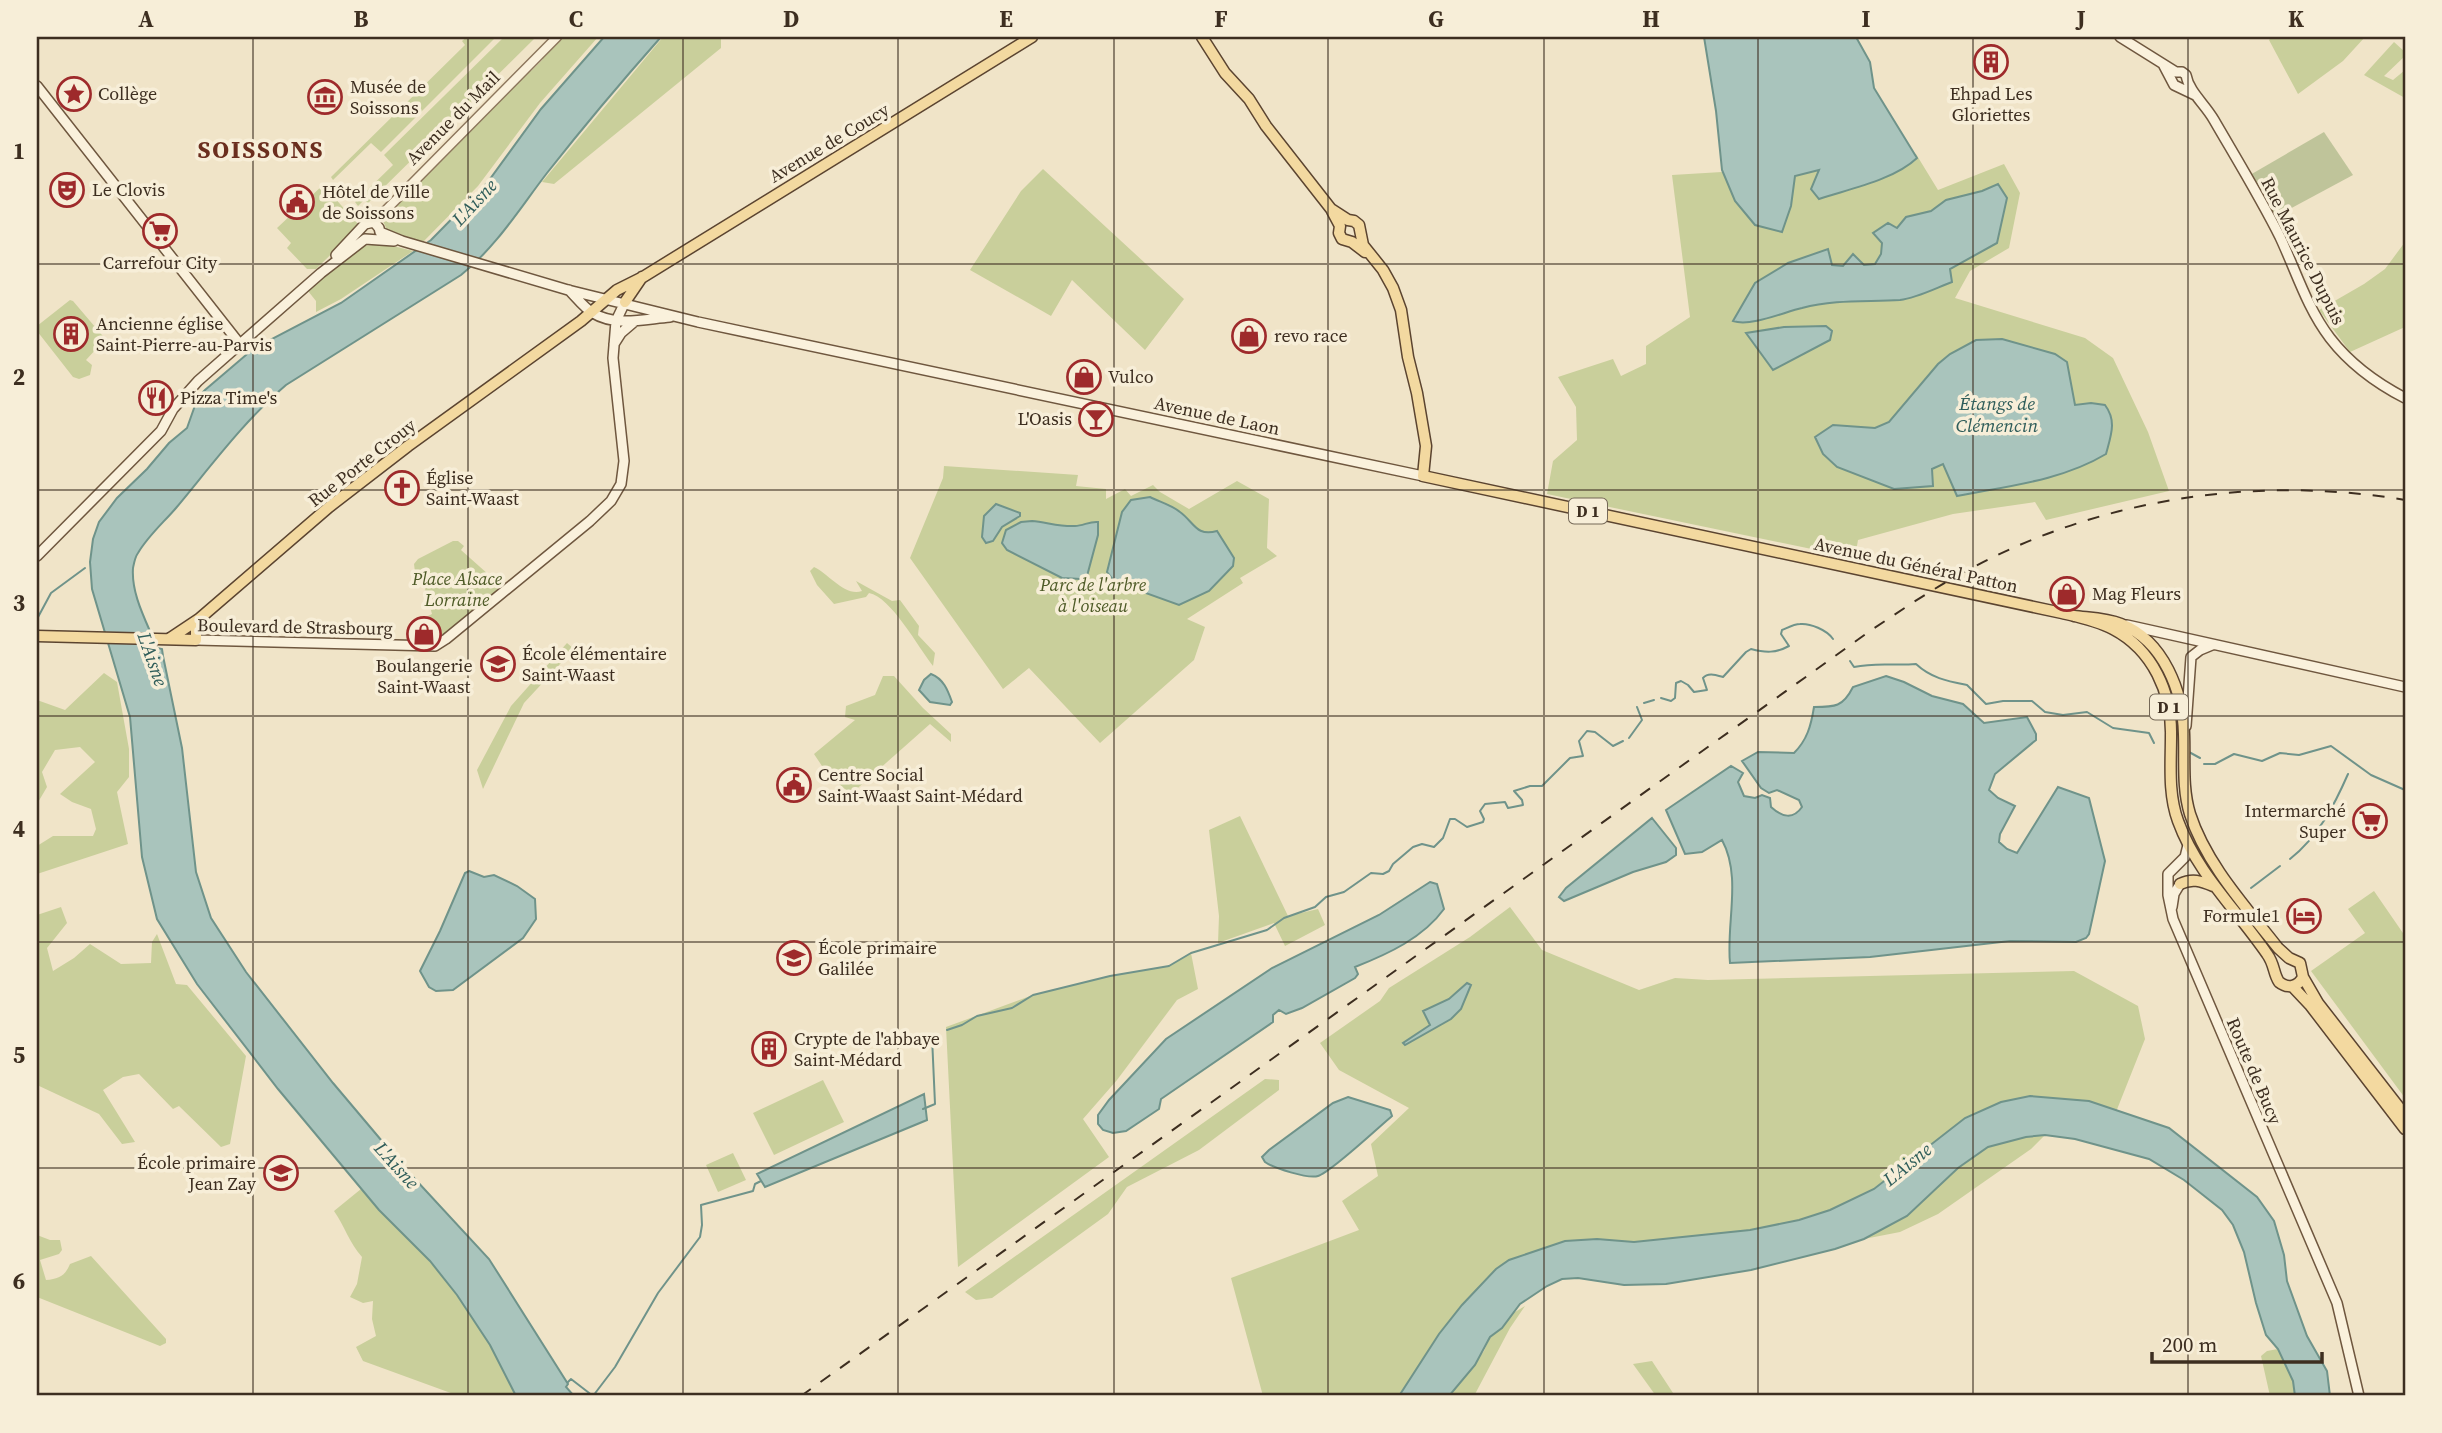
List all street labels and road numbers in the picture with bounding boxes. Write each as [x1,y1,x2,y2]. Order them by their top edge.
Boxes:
street label: Avenue du Mail [400,65,505,170]
street label: Avenue de Coucy [764,96,894,188]
street label: Rue Maurice Dupuis [2255,173,2352,329]
street label: Avenue de Laon [1152,390,1282,441]
street label: Rue Porte Crouy [303,412,421,513]
road number: D 1 [1569,498,1607,524]
street label: Avenue du Général Patton [1812,531,2021,598]
street label: Boulevard de Strasbourg [197,612,393,641]
road number: D 1 [2150,694,2188,720]
street label: Route de Bucy [2221,1014,2289,1129]

